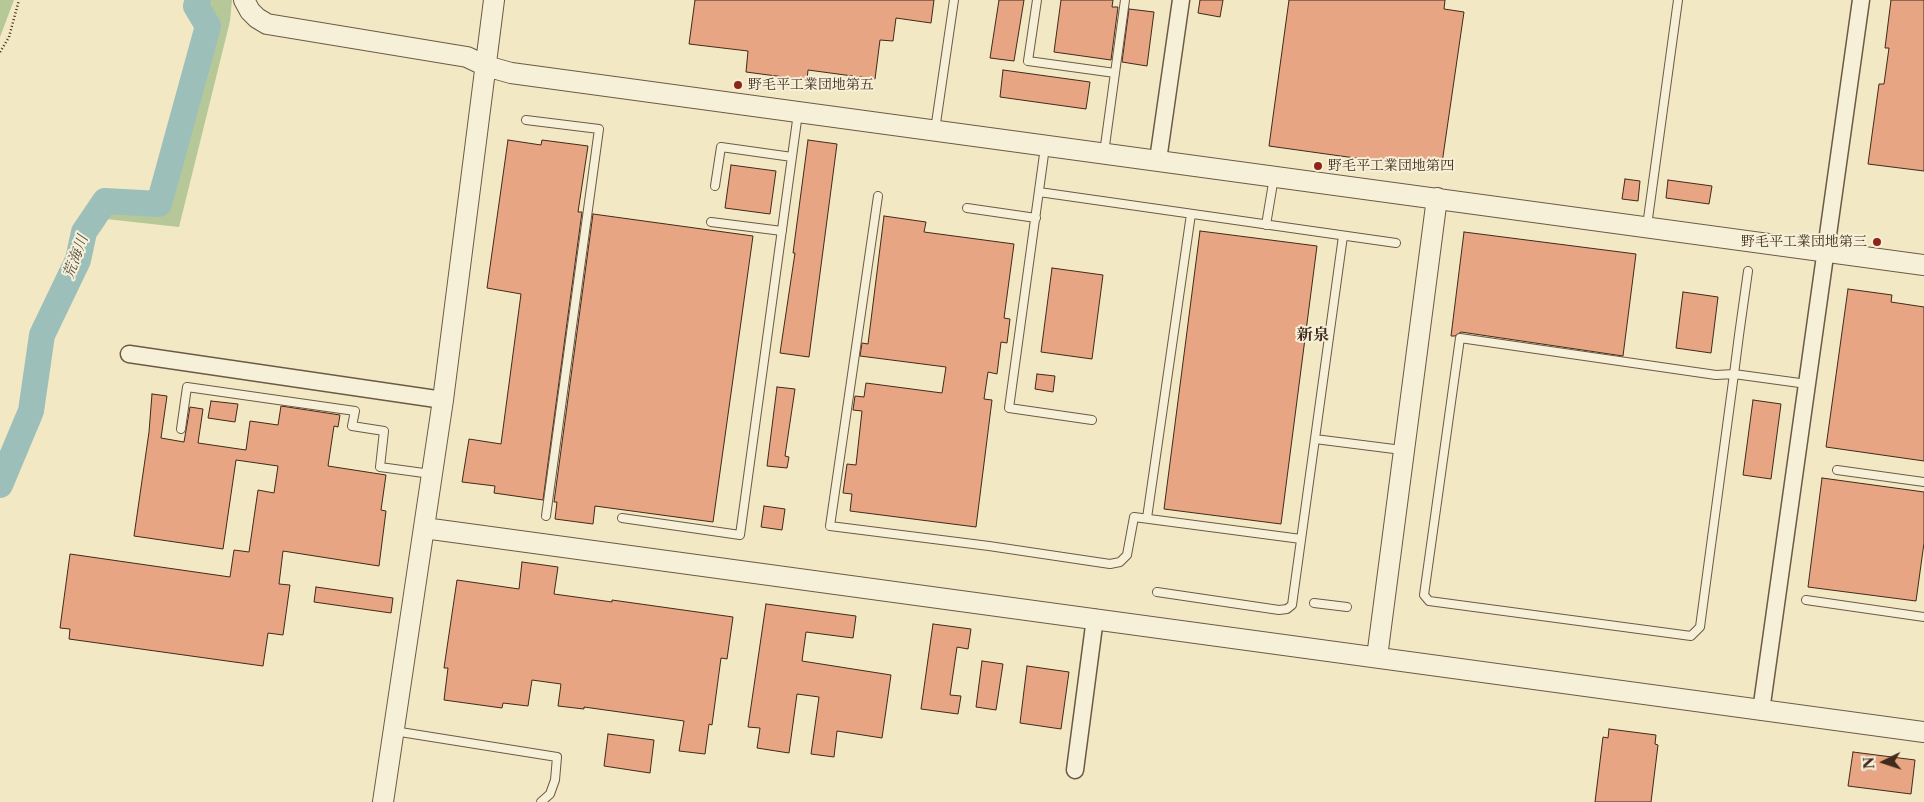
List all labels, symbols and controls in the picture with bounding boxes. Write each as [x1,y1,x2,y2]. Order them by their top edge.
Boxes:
place label: 野毛平工業団地第五 [748,77,874,93]
marker: 野毛平工業団地第五 [732,79,744,91]
place label: 野毛平工業団地第四 [1328,158,1454,174]
marker: 野毛平工業団地第四 [1312,160,1324,172]
water label: 荒海川 [60,233,92,281]
place label: 野毛平工業団地第三 [1741,234,1867,250]
marker: 野毛平工業団地第三 [1871,236,1883,248]
district label: 新泉 [1297,325,1329,345]
north arrow [1859,737,1909,787]
text: N [1860,756,1878,770]

